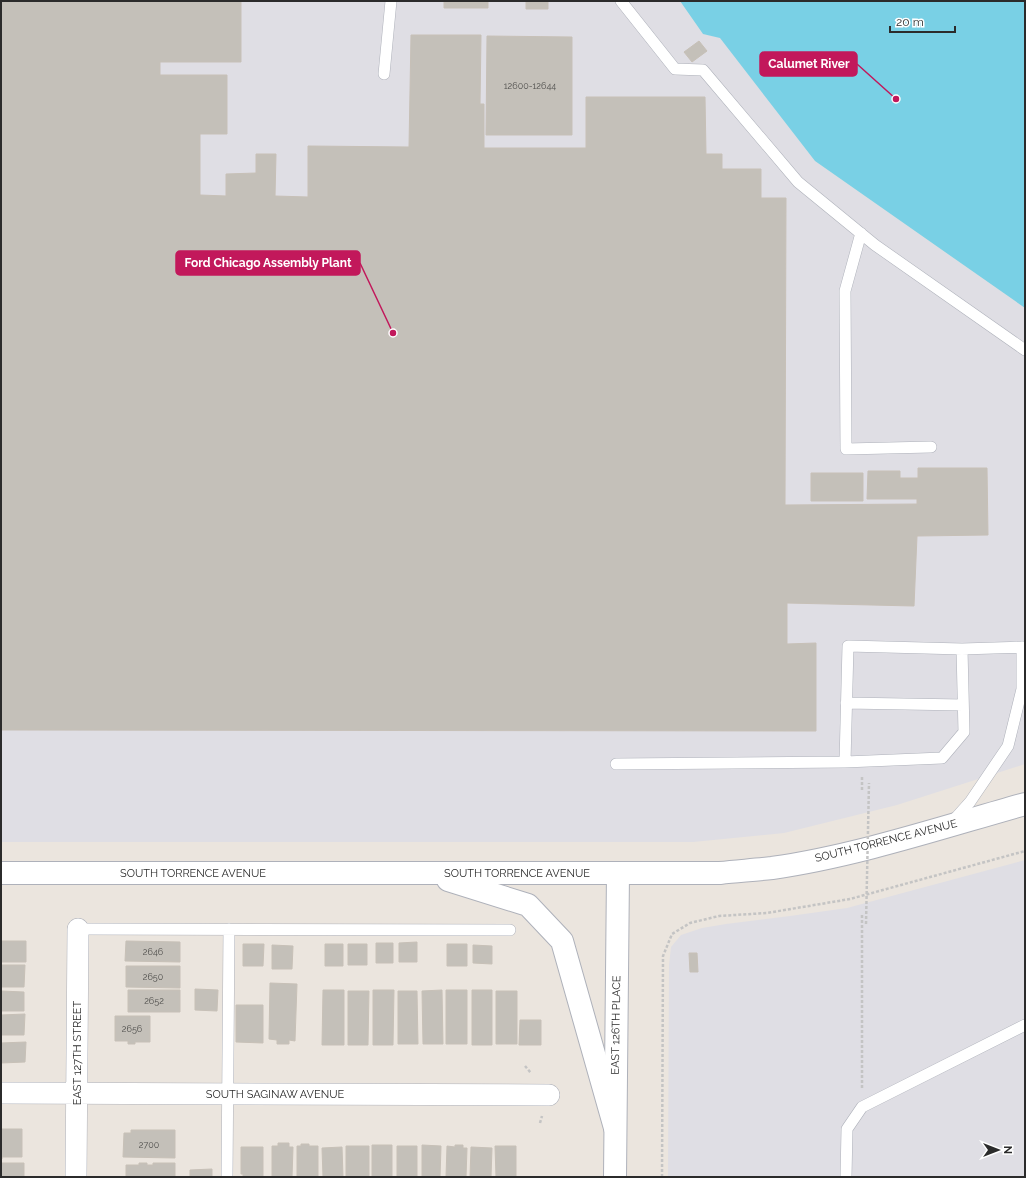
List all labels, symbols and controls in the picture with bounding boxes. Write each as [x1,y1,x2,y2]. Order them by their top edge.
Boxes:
scale bar [890,8,955,34]
text: 20 m [896,15,924,29]
callout: Calumet River [760,52,857,76]
text: Calumet River [768,57,850,71]
house number: 12600-12644 [504,81,556,91]
callout: Ford Chicago Assembly Plant [176,251,360,275]
text: Ford Chicago Assembly Plant [184,256,352,270]
street label: SOUTH TORRENCE AVENUE [814,817,959,865]
street label: SOUTH TORRENCE AVENUE [120,867,266,880]
street label: SOUTH TORRENCE AVENUE [444,867,590,880]
house number: 2646 [143,947,164,957]
house number: 2650 [143,972,164,982]
street label: EAST 126TH PLACE [609,975,623,1075]
house number: 2652 [144,996,164,1006]
street label: EAST 127TH STREET [71,1001,84,1105]
house number: 2656 [122,1024,143,1034]
street label: SOUTH SAGINAW AVENUE [206,1088,345,1101]
north arrow [978,1130,1018,1170]
house number: 2700 [139,1140,160,1150]
text: N [1001,1146,1014,1154]

